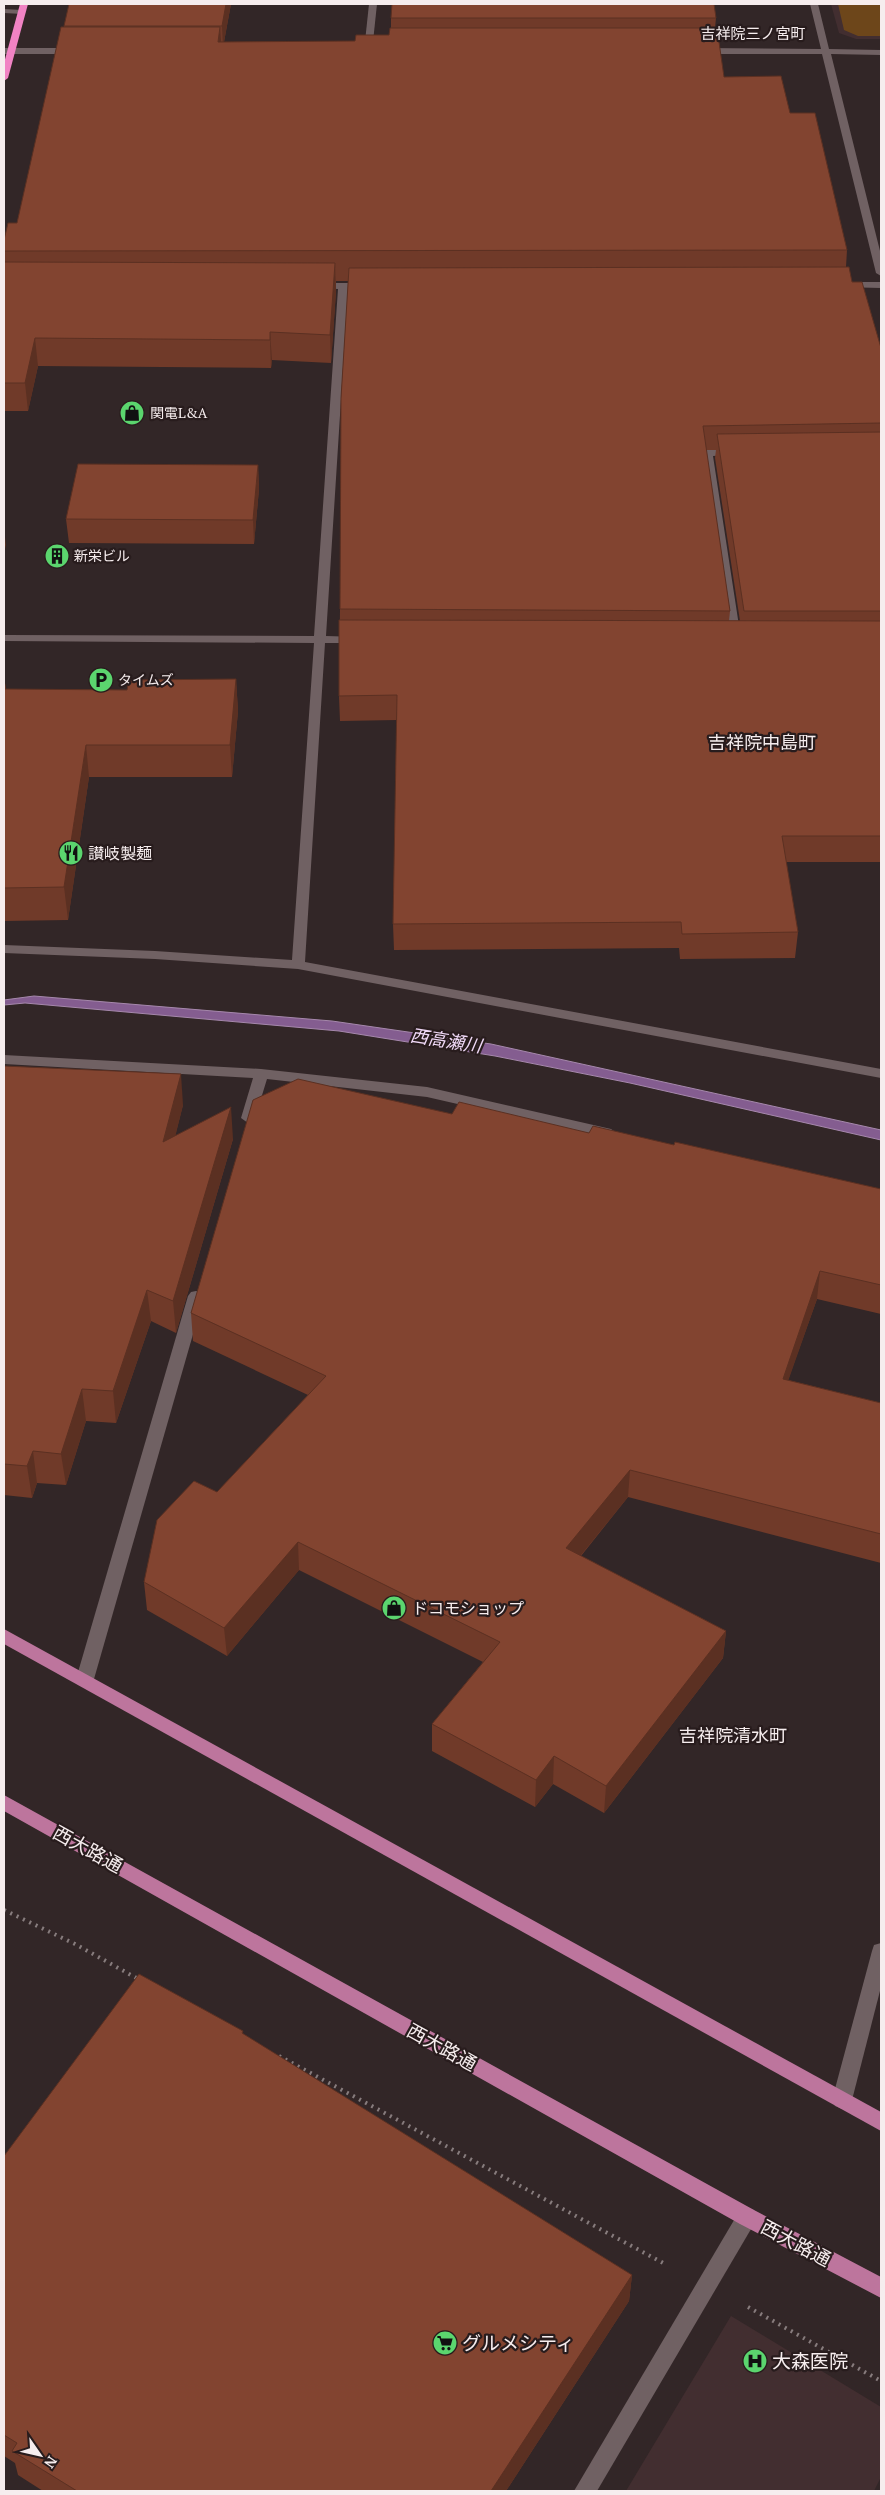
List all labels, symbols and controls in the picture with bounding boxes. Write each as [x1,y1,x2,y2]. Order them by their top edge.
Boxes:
district label: 吉祥院三ノ宮町 [700,23,806,43]
shop icon: 関電L&A [119,400,145,426]
place label: 関電L&A [150,403,208,422]
building icon: 新栄ビル [44,543,70,569]
place label: 新栄ビル [74,546,130,565]
parking icon: タイムズ [88,667,114,693]
place label: タイムズ [118,670,174,689]
district label: 吉祥院中島町 [708,730,816,754]
restaurant icon: 讃岐製麺 [58,840,84,866]
place label: 讃岐製麺 [88,842,152,864]
water label: 西高瀬川 [409,1023,486,1058]
shop icon: ドコモショップ [381,1595,407,1621]
place label: ドコモショップ [412,1597,524,1619]
district label: 吉祥院清水町 [679,1723,787,1747]
street label: 西大路通 [49,1819,128,1878]
street label: 西大路通 [403,2017,482,2076]
street label: 西大路通 [757,2214,836,2271]
supermarket icon: グルメシティ [432,2330,458,2356]
place label: グルメシティ [462,2330,575,2355]
hospital icon: 大森医院 [742,2348,768,2374]
place label: 大森医院 [772,2348,848,2373]
north arrow [15,2430,65,2480]
text: N [40,2453,62,2473]

